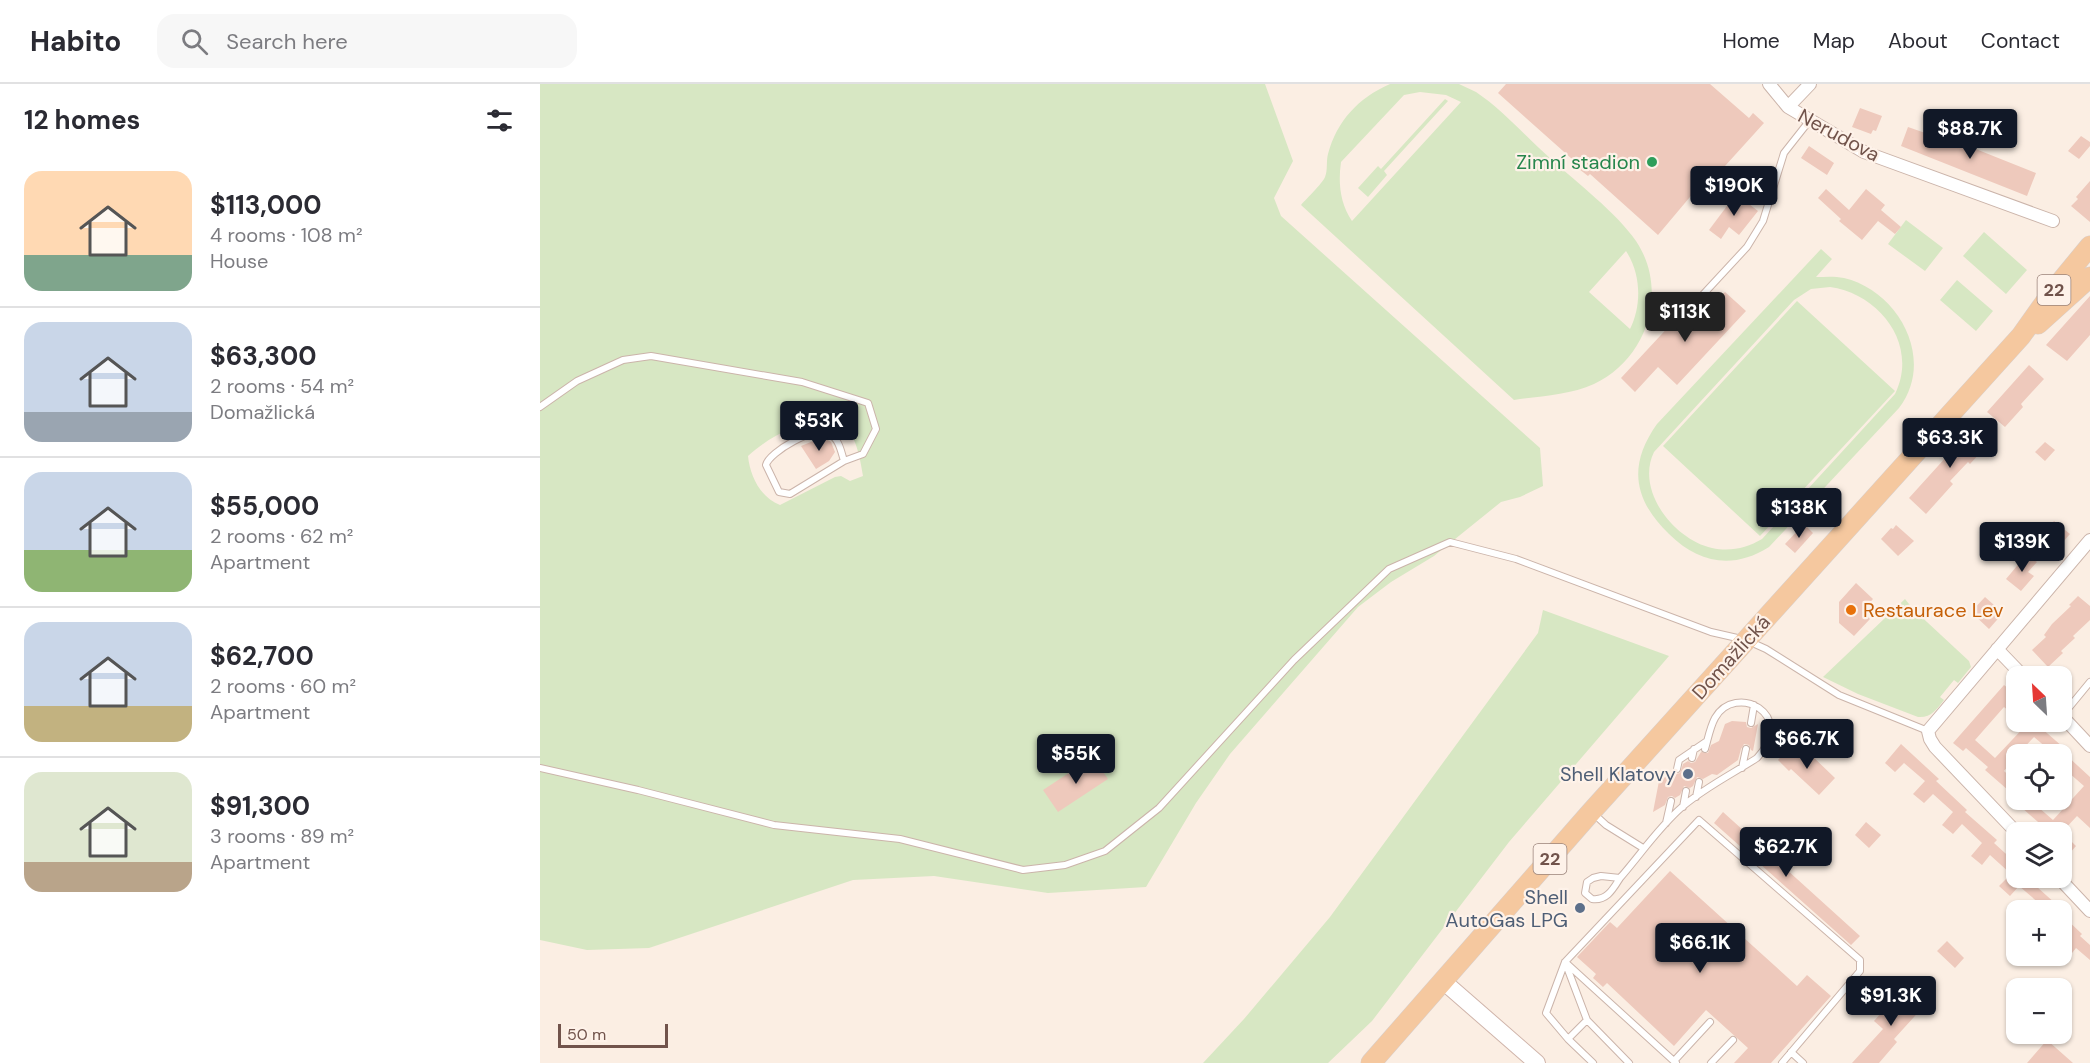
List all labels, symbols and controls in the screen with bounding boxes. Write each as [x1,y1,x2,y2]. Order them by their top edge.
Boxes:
search box [157,14,577,68]
text: Habito [30,23,121,60]
icon: search [178,25,211,58]
text: Search here [226,27,348,56]
text: Home [1722,27,1780,55]
text: Map [1813,27,1855,55]
text: About [1888,27,1948,55]
text: Contact [1981,27,2060,55]
text: 12 homes [24,103,140,137]
street label: Nerudova [1794,103,1884,167]
icon: filters [483,104,516,137]
pin: $88.7K [1921,109,2019,160]
text: $88.7K [1937,115,2003,141]
place label: Zimní stadion [1516,149,1640,175]
marker: Zimní stadion [1645,155,1659,169]
pin: $190K [1692,166,1776,217]
text: $190K [1704,172,1764,198]
text: $113,000 [210,188,322,222]
icon: home [72,195,144,267]
text: 4 rooms · 108 m² [210,222,362,248]
text: House [210,248,268,274]
road number: 22 [2038,275,2070,305]
pin: $113K [1643,292,1727,343]
text: $113K [1659,298,1711,324]
text: $63,300 [210,339,317,373]
icon: home [72,346,144,418]
text: 2 rooms · 54 m² [210,373,354,399]
text: Domažlická [210,399,315,425]
pin: $53K [783,401,855,452]
text: $53K [794,407,844,433]
pin: $63.3K [1901,418,1999,469]
text: $63.3K [1917,424,1983,450]
pin: $138K [1757,488,1841,539]
text: $55,000 [210,489,319,523]
text: $138K [1770,494,1828,520]
icon: home [72,496,144,568]
pin: $139K [1980,522,2064,573]
text: 2 rooms · 62 m² [210,523,353,549]
text: $139K [1994,528,2050,554]
text: Apartment [210,549,310,575]
place label: Restaurace Lev [1863,597,2004,623]
marker: Restaurace Lev [1844,603,1858,617]
street label: Domažlická [1686,609,1776,705]
text: $62,700 [210,639,314,673]
icon: home [72,646,144,718]
north arrow [2006,666,2072,732]
map controls [2006,666,2072,1044]
text: 2 rooms · 60 m² [210,673,356,699]
text: Apartment [210,699,310,725]
pin: $66.7K [1758,719,1856,770]
text: $66.7K [1774,725,1840,751]
pin: $55K [1040,734,1112,785]
text: $55K [1051,740,1101,766]
button: locate [2006,744,2072,810]
place label: Shell Klatovy [1560,761,1676,787]
marker: Shell Klatovy [1681,767,1695,781]
text: $91,300 [210,789,310,823]
icon: home [72,796,144,868]
button: layers [2006,822,2072,888]
text: 3 rooms · 89 m² [210,823,354,849]
pin: $62.7K [1737,827,1835,878]
text: $62.7K [1754,833,1818,859]
road number: 22 [1534,844,1566,874]
text: Apartment [210,849,310,875]
place label: Shell AutoGas LPG [1445,884,1568,933]
button: + [2006,900,2072,966]
marker: Shell AutoGas LPG [1573,901,1587,915]
pin: $66.1K [1651,923,1749,974]
text: $66.1K [1669,929,1731,955]
pin: $91.3K [1842,976,1940,1027]
button: − [2006,978,2072,1044]
text: $91.3K [1860,982,1922,1008]
scale bar [558,1021,668,1048]
text: 50 m [567,1024,606,1045]

